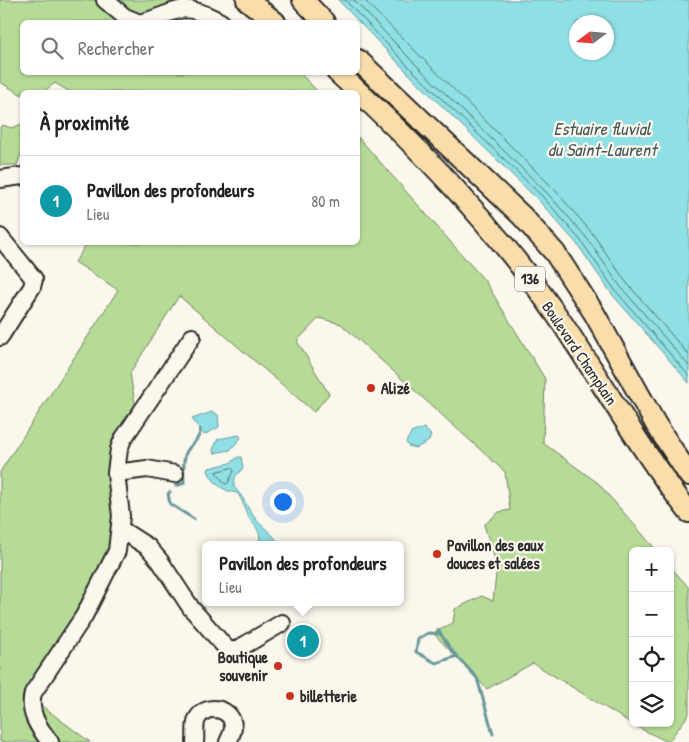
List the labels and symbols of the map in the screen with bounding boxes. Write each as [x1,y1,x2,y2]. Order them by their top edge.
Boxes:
north arrow [569,15,614,60]
water label: Estuaire fluvial du Saint-Laurent [548,116,659,162]
road number: 136 [515,266,545,292]
street label: Boulevard Champlain [537,297,623,409]
place label: Alizé [381,377,410,399]
marker: Alizé [365,382,377,394]
your location [270,489,296,515]
place label: Pavillon des eaux douces et salées [447,534,544,574]
marker: Pavillon des eaux douces et salées [431,548,443,560]
pin: 1 [287,622,319,660]
place label: Boutique souvenir [218,646,269,686]
marker: Boutique souvenir [272,660,284,672]
place label: billetterie [300,685,358,707]
marker: billetterie [284,690,296,702]

